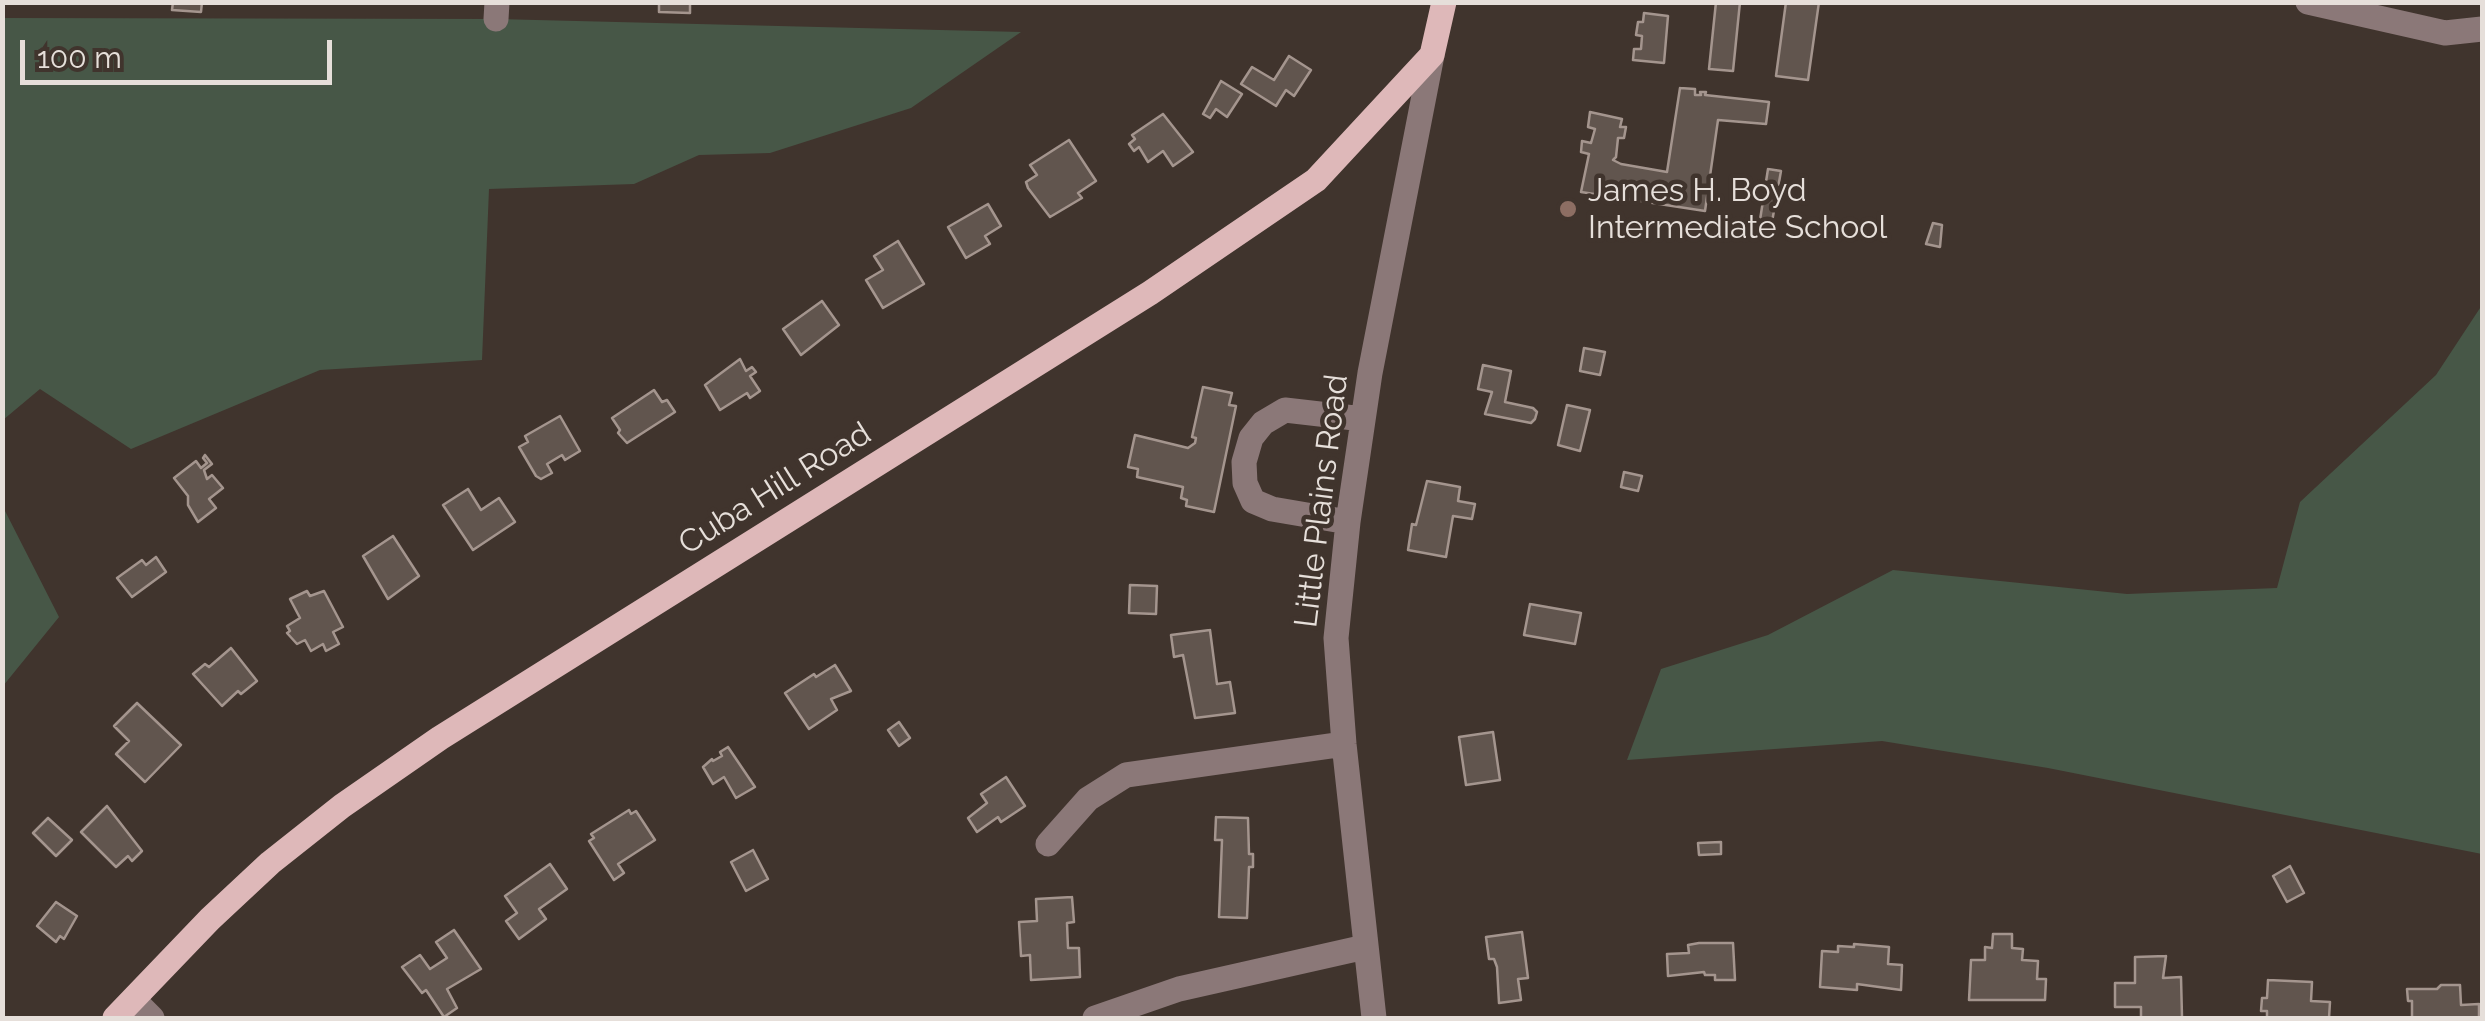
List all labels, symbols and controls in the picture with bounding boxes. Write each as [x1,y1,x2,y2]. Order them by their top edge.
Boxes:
scale bar [25,20,338,82]
text: 100 m [37,40,122,75]
place label: James H. Boyd Intermediate School [1588,172,1887,247]
marker: James H. Boyd Intermediate School [1557,198,1579,220]
street label: Little Plains Road [1287,372,1357,630]
street label: Cuba Hill Road [672,415,878,563]

